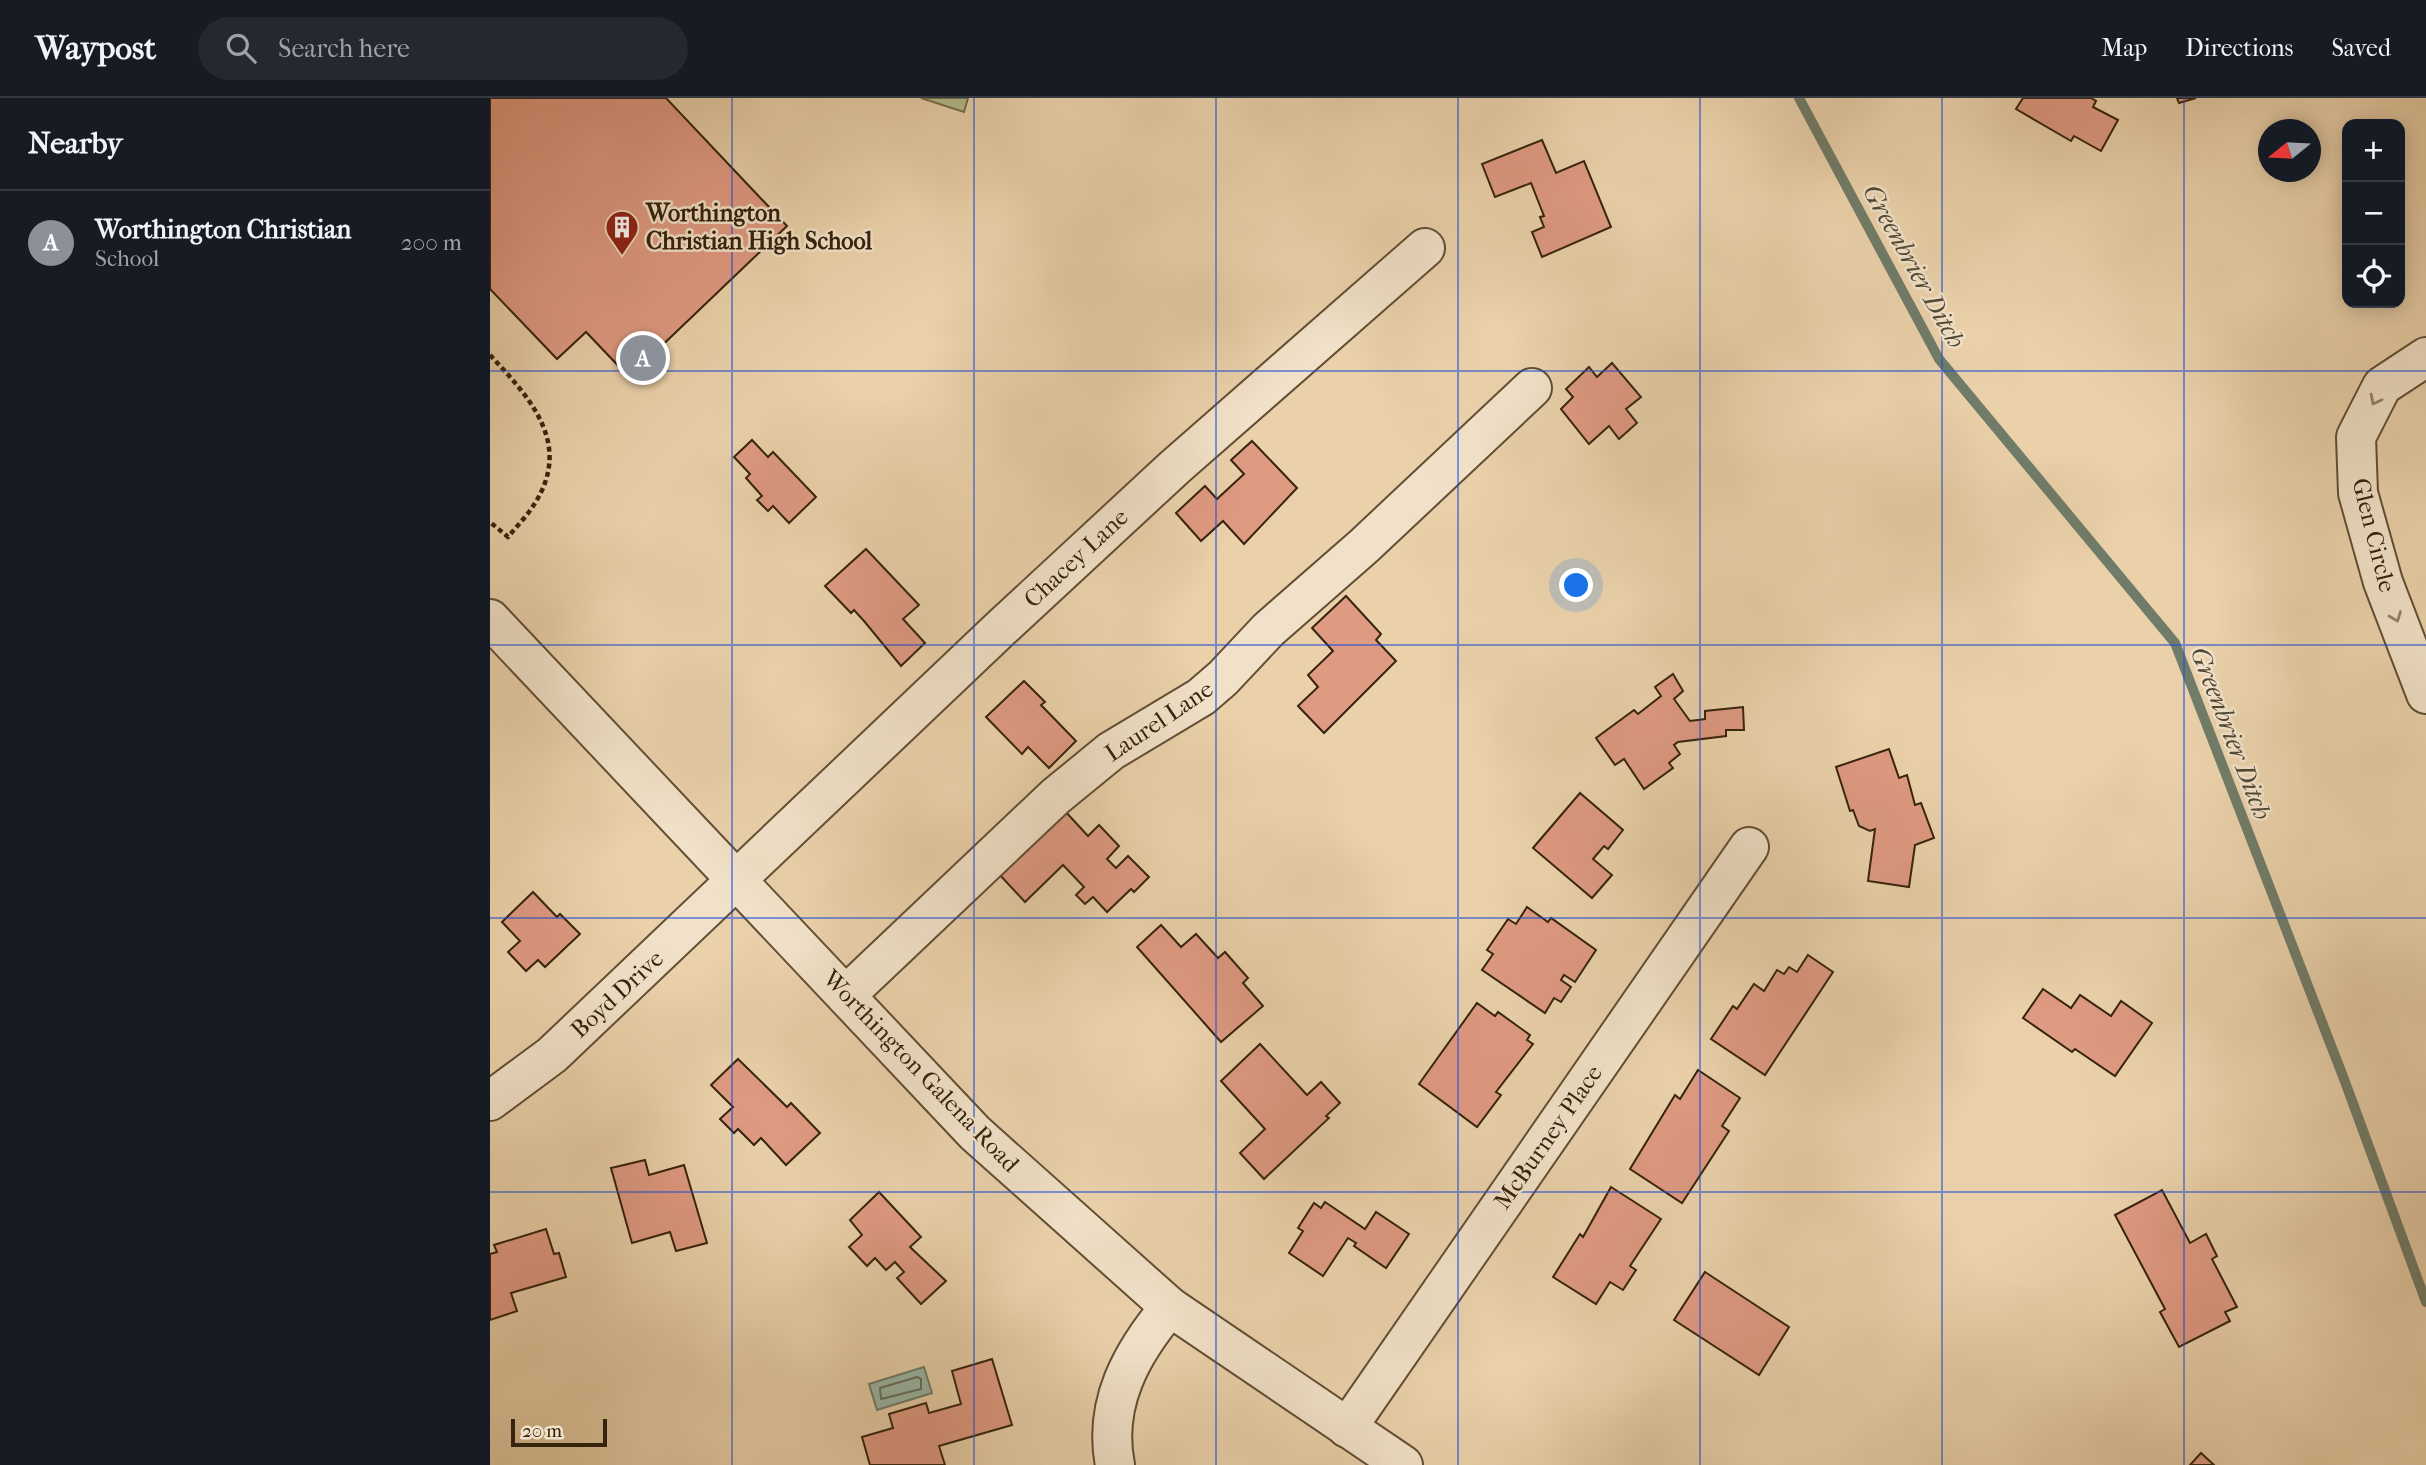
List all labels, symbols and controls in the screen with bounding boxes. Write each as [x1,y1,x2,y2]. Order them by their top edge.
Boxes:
search box [198,17,688,80]
text: Waypost [35,29,156,68]
icon: search [222,29,260,67]
text: Search here [278,33,410,64]
text: Map [2101,34,2147,62]
text: Directions [2185,34,2293,62]
text: Saved [2331,34,2391,62]
north arrow [2258,119,2321,182]
map controls [2342,119,2405,308]
button: + [2342,119,2405,182]
text: Nearby [28,126,123,161]
water label: Greenbrier Ditch [1856,179,1972,353]
button: − [2342,182,2405,245]
place label: Worthington Christian High School [645,199,872,255]
building icon: Worthington Christian High School [603,208,641,257]
text: Worthington Christian [95,214,351,245]
text: A [44,229,58,256]
text: 200 m [401,229,462,256]
text: School [95,245,159,272]
button: locate [2342,245,2405,308]
pin: A [620,332,666,384]
one-way arrow [2369,393,2383,405]
street label: Glen Circle [2346,475,2402,595]
street label: Chacey Lane [1018,503,1134,613]
your location [1559,568,1593,602]
one-way arrow [2388,610,2402,622]
water label: Greenbrier Ditch [2184,642,2278,824]
street label: Laurel Lane [1100,675,1218,767]
street label: Boyd Drive [565,944,669,1044]
street label: Worthington Galena Road [816,963,1026,1179]
street label: McBurney Place [1488,1059,1608,1214]
scale bar [511,1416,607,1448]
text: 20 m [522,1420,562,1442]

